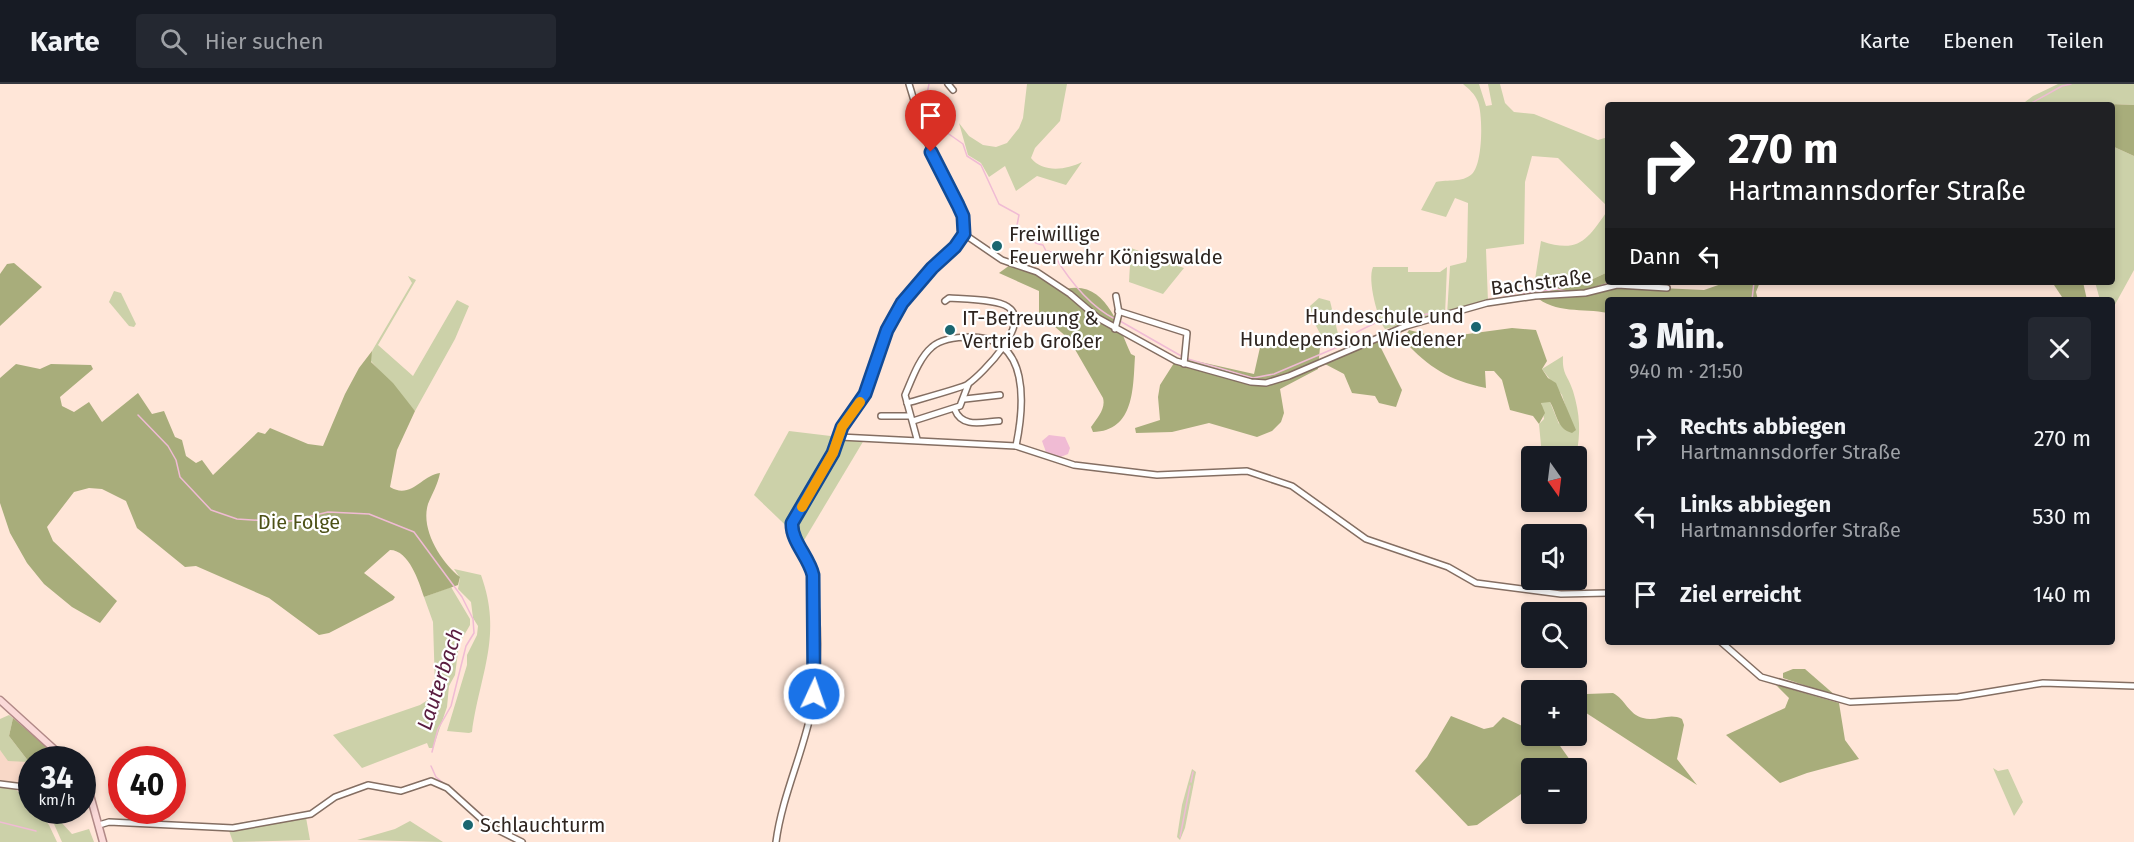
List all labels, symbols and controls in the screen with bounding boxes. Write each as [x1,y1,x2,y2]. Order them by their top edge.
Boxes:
search box [136,14,556,68]
text: Karte [30,25,100,58]
icon: search [157,25,190,58]
text: Hier suchen [205,28,324,55]
text: Karte [1859,28,1910,54]
text: Ebenen [1943,28,2014,54]
text: Teilen [2047,28,2104,54]
pin [905,90,956,152]
icon: arrive [914,99,947,132]
text: 270 m [1728,124,1839,174]
icon: right [1629,126,1707,204]
text: Hartmannsdorfer Straße [1728,175,2026,207]
place label: Freiwillige Feuerwehr Königswalde [1009,222,1223,269]
marker: Freiwillige Feuerwehr Königswalde [990,239,1004,253]
icon: left [1693,240,1726,273]
text: Dann [1629,243,1681,270]
street label: Bachstraße [1489,264,1593,300]
place label: Hundeschule und Hundepension Wiedener [1240,304,1464,351]
place label: IT-Betreuung & Vertrieb Großer [962,306,1102,353]
text: 3 Min. [1629,314,1724,358]
button: close [2028,317,2091,380]
marker: Hundeschule und Hundepension Wiedener [1469,320,1483,334]
marker: IT-Betreuung & Vertrieb Großer [943,323,957,337]
text: 940 m · 21:50 [1629,359,1743,383]
text: Rechts abbiegen [1680,413,1846,440]
icon: right [1629,422,1662,455]
text: 270 m [2034,425,2091,452]
text: Hartmannsdorfer Straße [1680,440,1901,464]
north arrow [1521,446,1587,512]
map controls [1521,446,1587,824]
text: Links abbiegen [1680,491,1831,518]
icon: left [1629,500,1662,533]
text: 530 m [2032,503,2091,530]
park label: Die Folge [258,510,340,534]
text: Hartmannsdorfer Straße [1680,518,1901,542]
button: sound [1521,524,1587,590]
icon: arrive [1629,578,1662,611]
text: Ziel erreicht [1680,581,1801,608]
text: 140 m [2033,581,2091,608]
button: search [1521,602,1587,668]
water label: Lauterbach [411,625,469,733]
position arrow [782,662,846,726]
button: + [1521,680,1587,746]
speed limit sign: 40 [108,746,186,824]
button: − [1521,758,1587,824]
text: 34 [41,760,73,796]
text: km/h [38,791,76,809]
place label: Schlauchturm [480,813,605,837]
marker: Schlauchturm [461,818,475,832]

